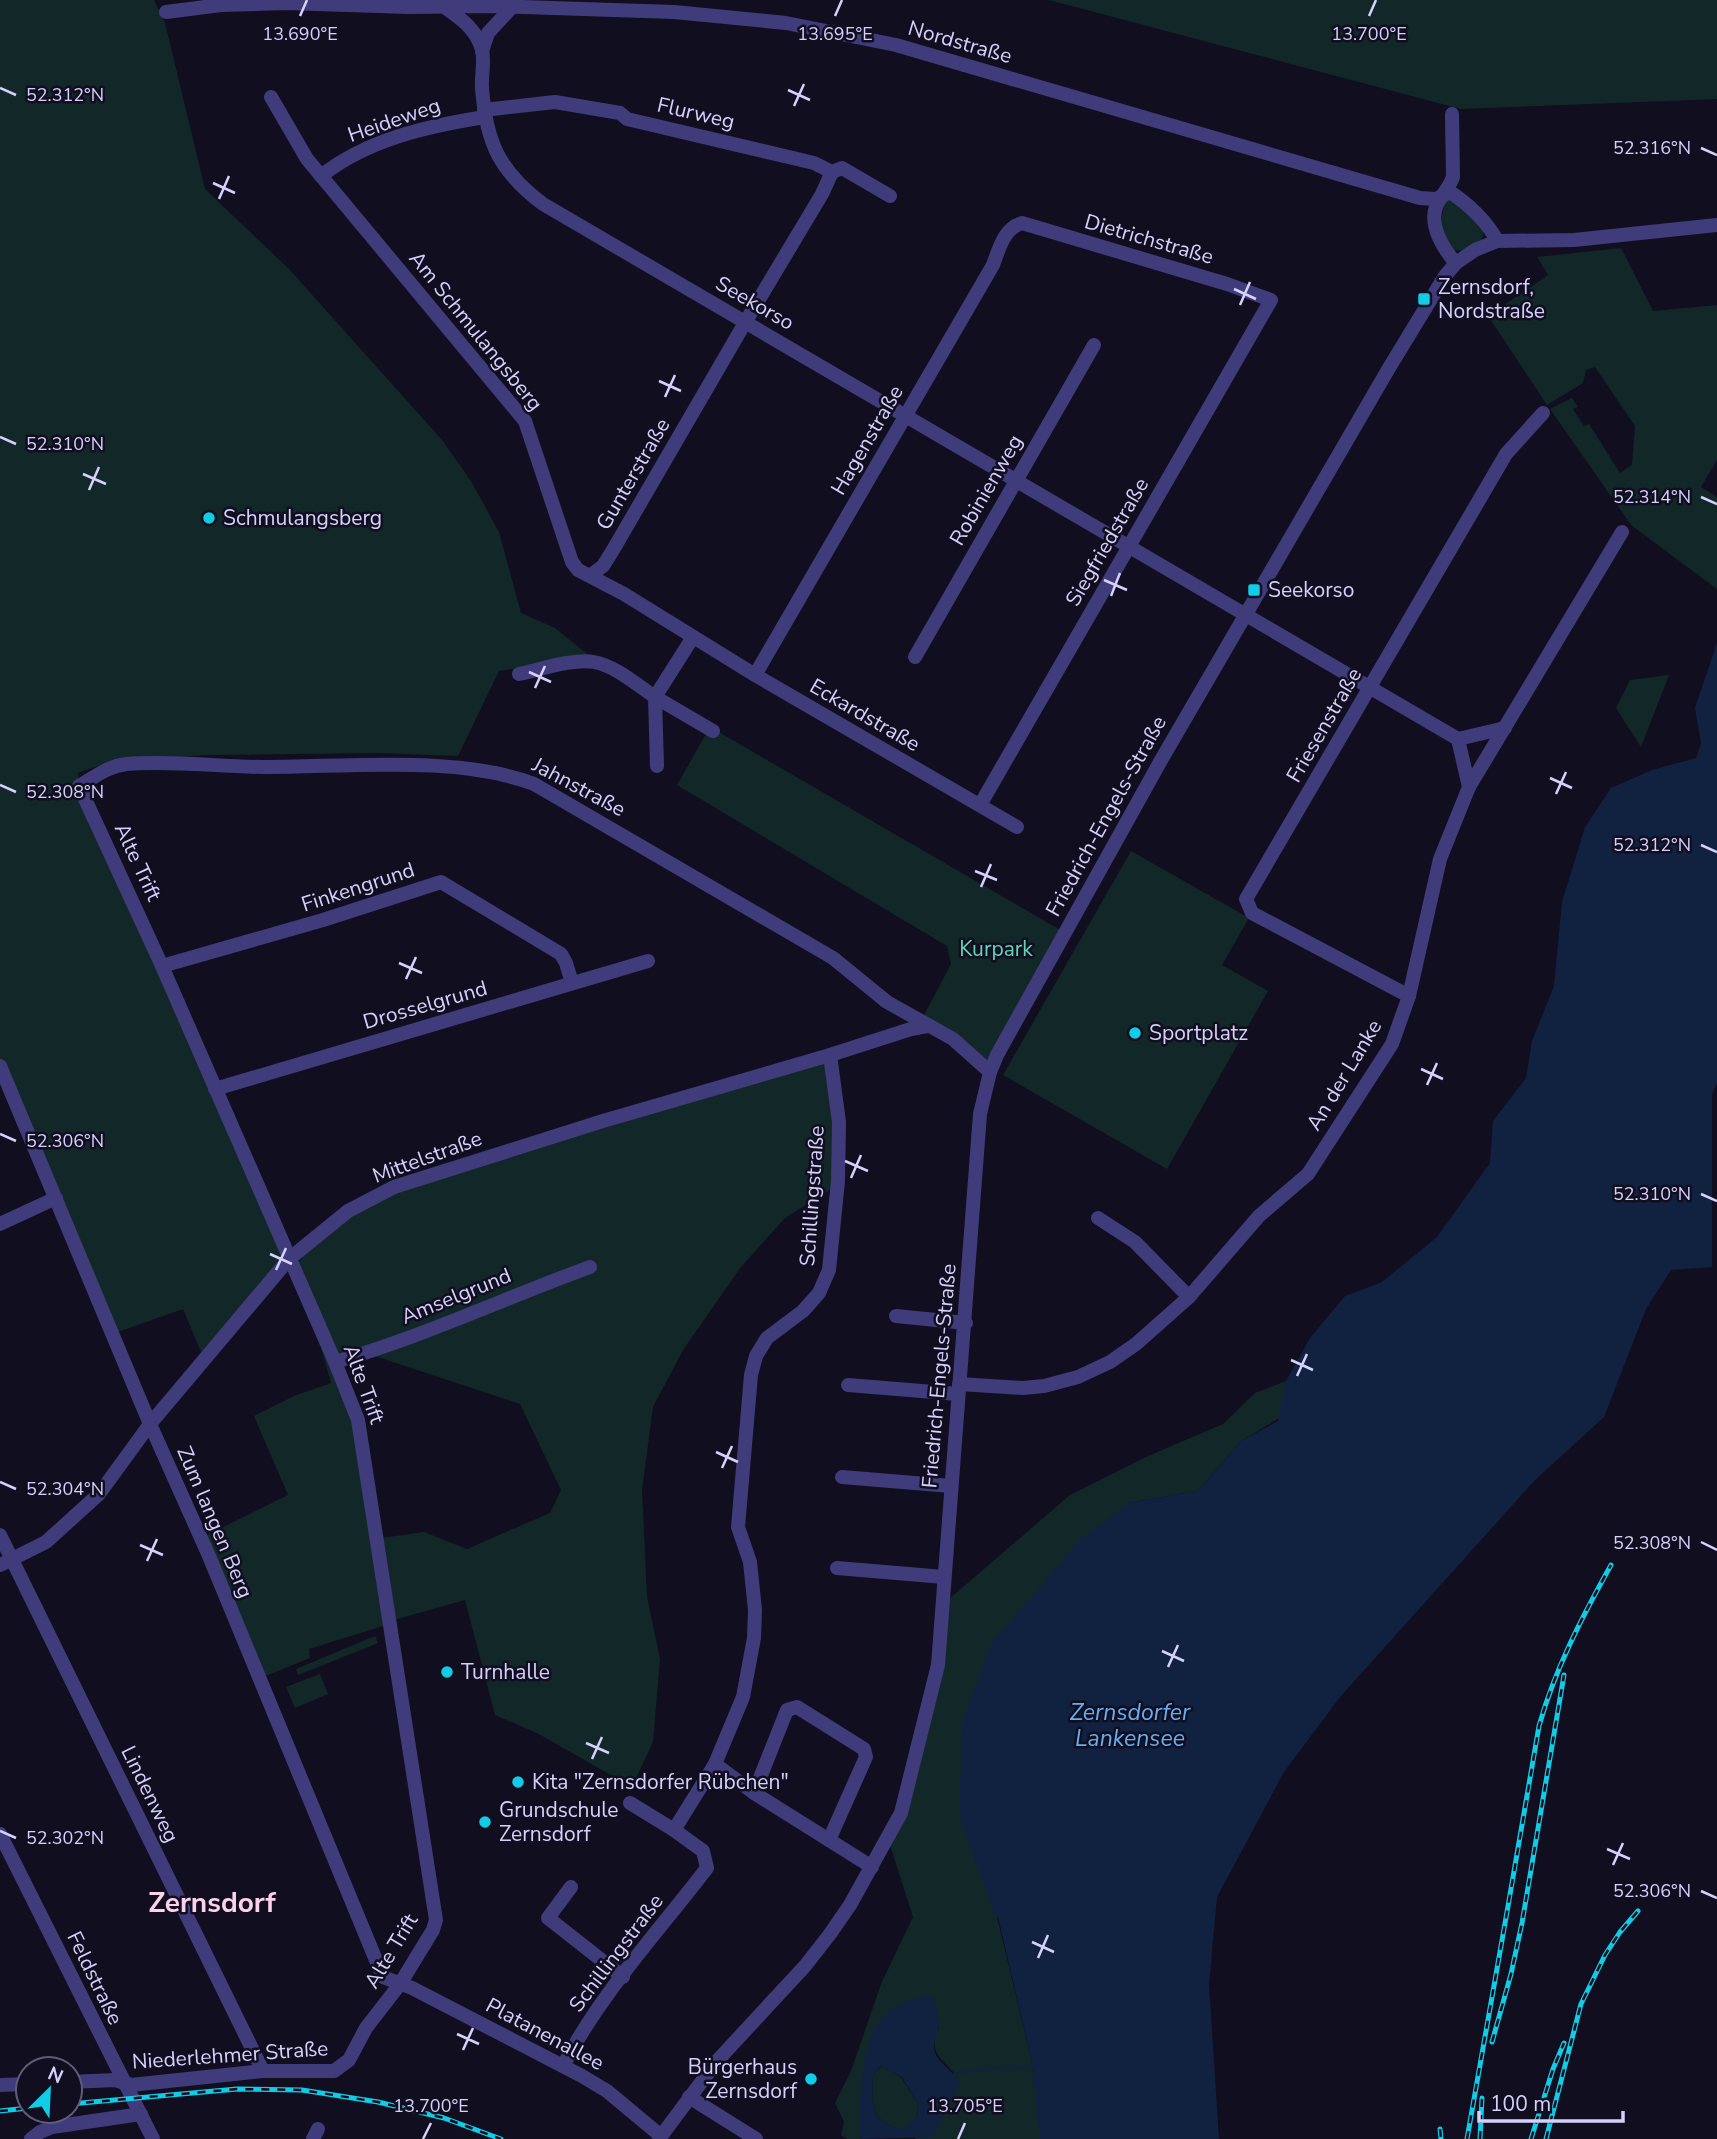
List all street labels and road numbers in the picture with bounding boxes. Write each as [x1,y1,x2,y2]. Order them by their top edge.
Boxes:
street label: Nordstraße [905,14,1015,70]
street label: Heideweg [344,91,444,149]
street label: Flurweg [655,91,737,135]
street label: Dietrichstraße [1081,207,1217,271]
street label: Am Schmulangsberg [403,245,549,417]
street label: Seekorso [711,269,799,337]
street label: Hagenstraße [824,380,910,500]
street label: Gunterstraße [590,413,676,535]
street label: Robinienweg [943,430,1029,550]
street label: Siegfriedstraße [1059,473,1155,611]
street label: Friesenstraße [1280,663,1368,787]
street label: Eckardstraße [805,672,925,758]
street label: Friedrich-Engels-Straße [1039,711,1173,921]
street label: Jahnstraße [527,750,630,823]
street label: Alte Trift [108,819,168,906]
street label: Finkengrund [298,856,418,918]
street label: Drosselgrund [360,974,490,1036]
street label: An der Lanke [1300,1014,1388,1136]
street label: Mittelstraße [368,1124,486,1190]
street label: Schillingstraße [793,1125,831,1267]
street label: Amselgrund [397,1261,515,1331]
street label: Friedrich-Engels-Straße [915,1263,963,1489]
street label: Alte Trift [337,1340,391,1428]
street label: Zum langen Berg [170,1442,260,1602]
street label: Lindenweg [115,1741,185,1847]
street label: Schillingstraße [562,1888,670,2018]
street label: Alte Trift [358,1908,425,1994]
street label: Feldstraße [60,1927,130,2029]
street label: Platanenallee [481,1991,609,2077]
street label: Niederlehmer Straße [131,2034,329,2076]

